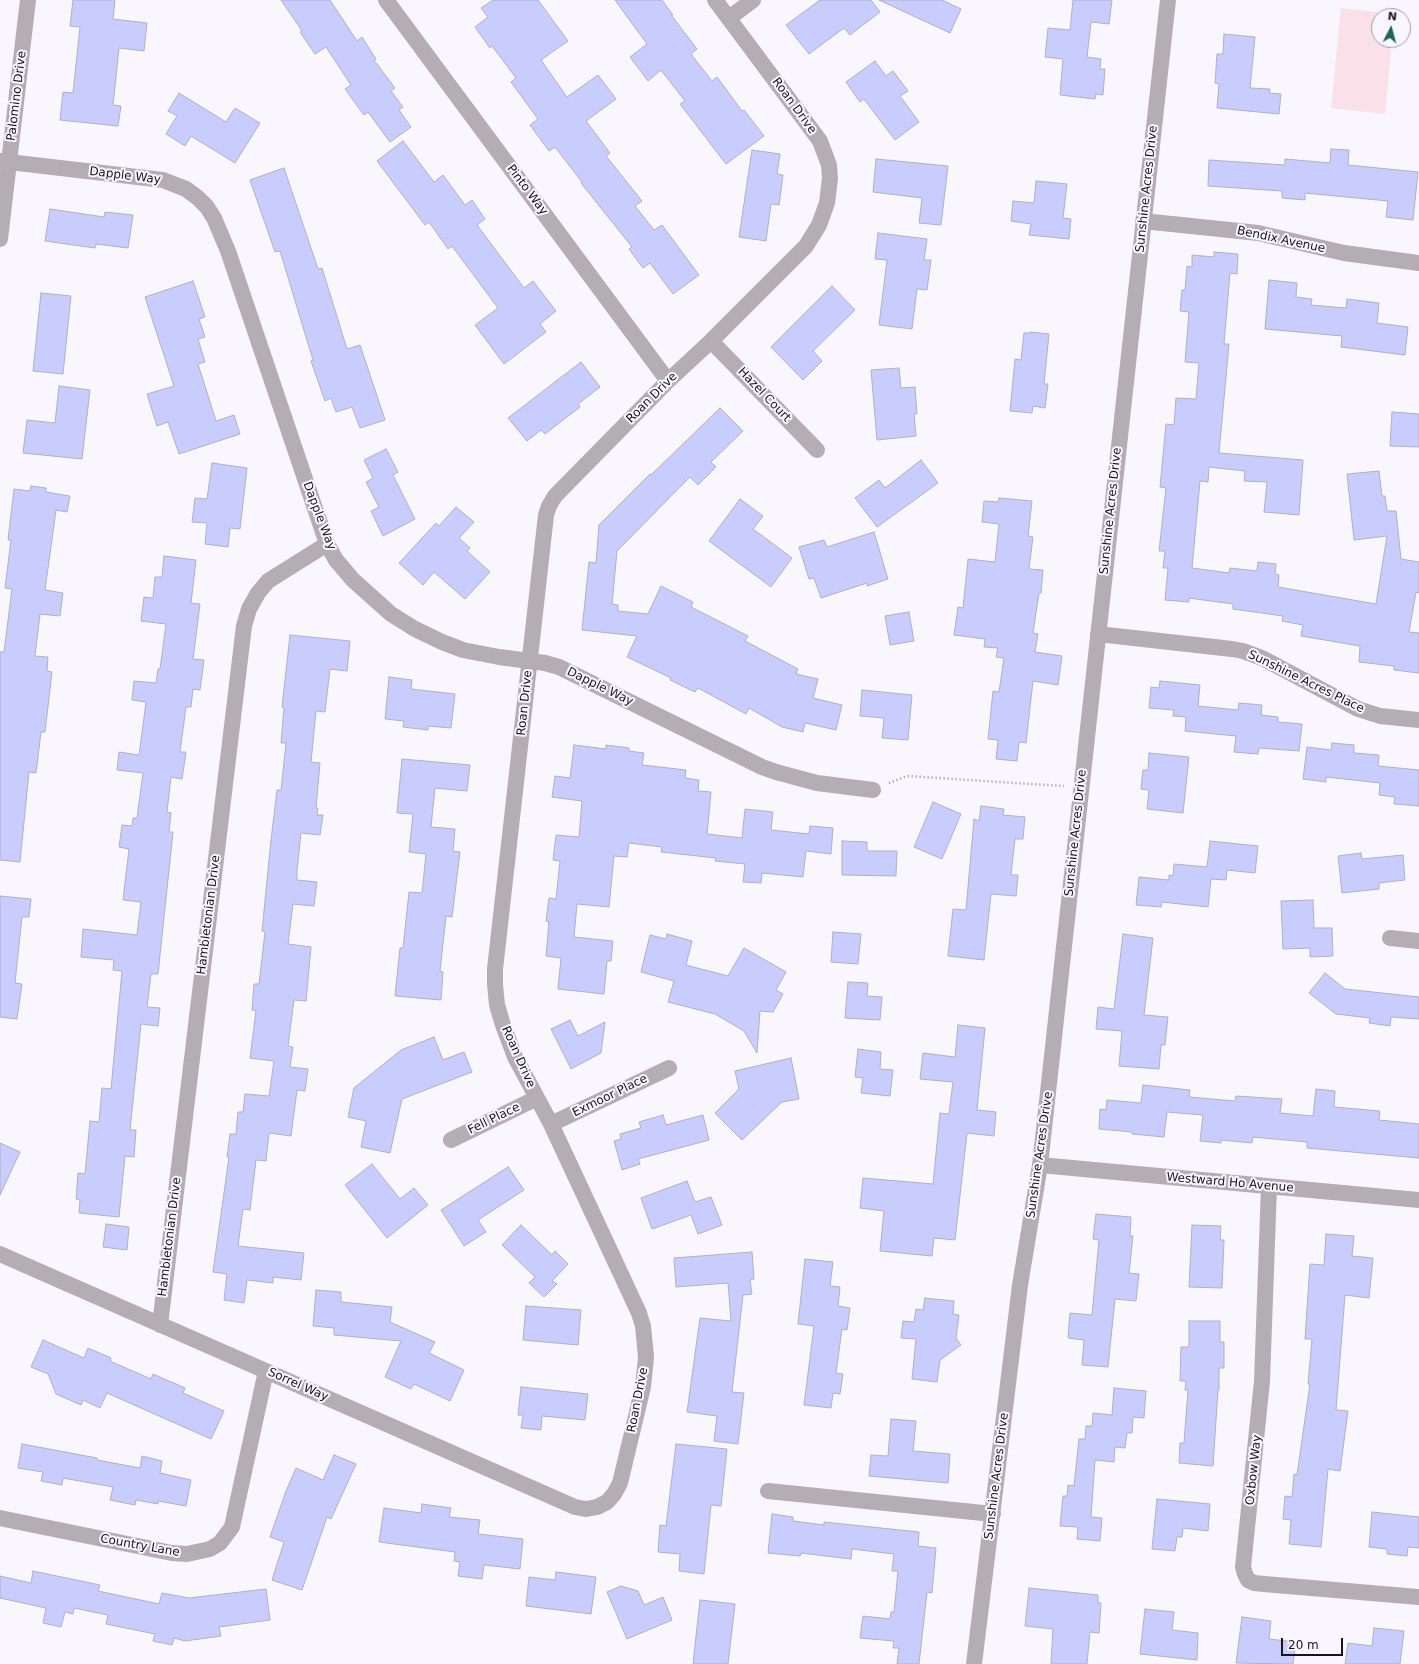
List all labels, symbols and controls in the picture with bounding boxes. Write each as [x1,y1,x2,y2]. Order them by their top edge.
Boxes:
north arrow [1371,8,1411,48]
text: N [1387,10,1397,24]
street label: Palomino Drive [4,50,30,142]
street label: Roan Drive [769,75,819,137]
street label: Sunshine Acres Drive [1133,125,1161,253]
street label: Pinto Way [503,162,551,218]
street label: Dapple Way [88,164,162,188]
street label: Bendix Avenue [1236,224,1326,256]
street label: Hazel Court [734,365,794,425]
street label: Roan Drive [624,370,680,426]
street label: Sunshine Acres Drive [1097,447,1125,575]
street label: Dapple Way [299,480,339,552]
street label: Sunshine Acres Place [1246,648,1366,716]
street label: Dapple Way [565,665,635,709]
street label: Roan Drive [514,669,536,737]
street label: Sunshine Acres Drive [1062,769,1090,897]
street label: Hambletonian Drive [195,854,223,976]
street label: Roan Drive [498,1024,538,1090]
street label: Exmoor Place [570,1072,650,1120]
street label: Sunshine Acres Drive [1024,1091,1056,1219]
street label: Fell Place [466,1100,522,1138]
street label: Westward Ho Avenue [1166,1170,1294,1196]
street label: Hambletonian Drive [156,1176,184,1298]
street label: Sorrel Way [266,1365,330,1405]
street label: Roan Drive [625,1366,651,1434]
street label: Sunshine Acres Drive [982,1412,1012,1540]
street label: Oxbow Way [1243,1434,1265,1506]
street label: Country Lane [99,1532,181,1560]
scale bar [1283,1630,1345,1656]
text: 20 m [1288,1638,1319,1652]

